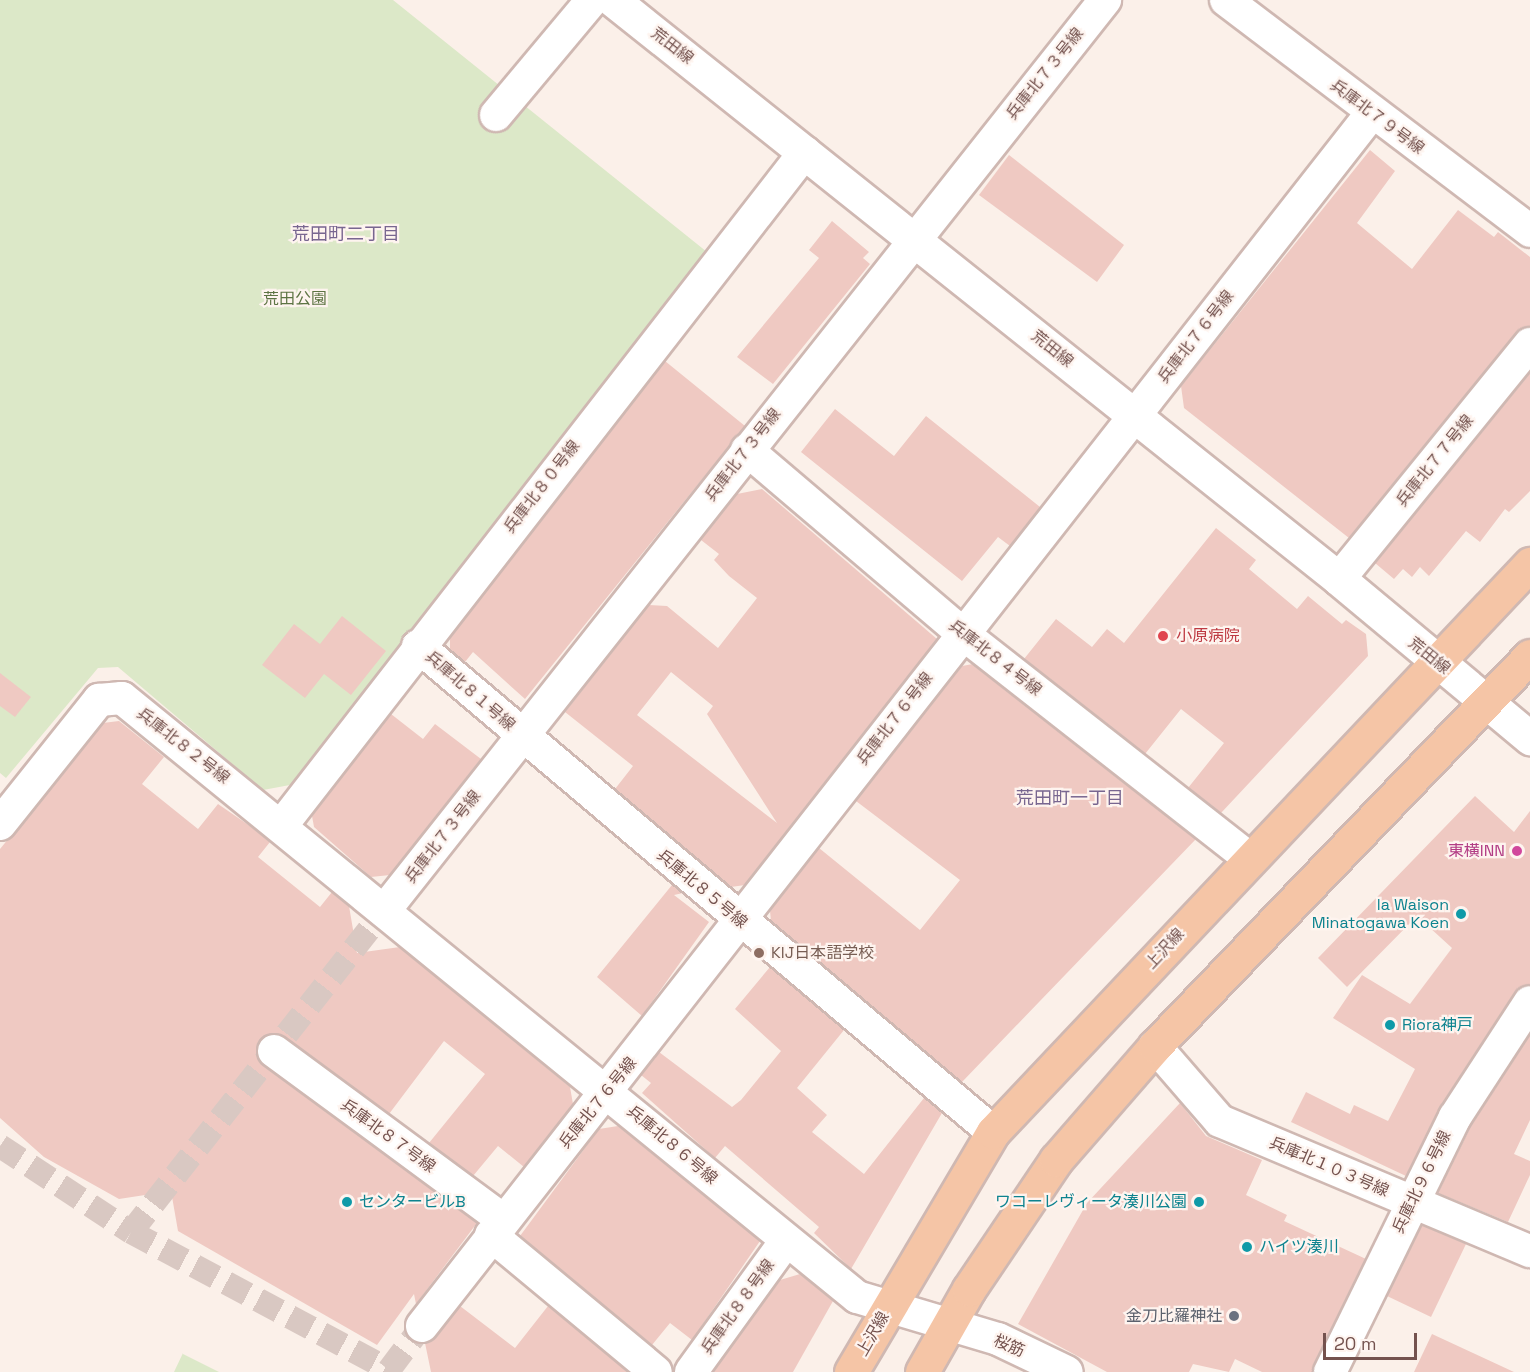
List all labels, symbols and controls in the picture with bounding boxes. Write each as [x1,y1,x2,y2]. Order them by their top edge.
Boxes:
street label: 荒田線 [647,24,697,68]
street label: 兵庫北７３号線 [1002,24,1088,124]
street label: 兵庫北７９号線 [1326,76,1428,158]
district label: 荒田町二丁目 [292,223,400,245]
street label: 兵庫北７６号線 [1154,287,1238,387]
park label: 荒田公園 [263,289,327,309]
street label: 荒田線 [1027,326,1077,372]
street label: 兵庫北７３号線 [701,405,785,505]
street label: 兵庫北７７号線 [1392,411,1478,511]
street label: 兵庫北８０号線 [500,437,584,537]
street label: 兵庫北８４号線 [945,616,1045,700]
place label: 小原病院 [1176,626,1240,646]
marker: 小原病院 [1154,627,1172,645]
street label: 荒田線 [1404,633,1454,679]
street label: 兵庫北８１号線 [421,647,519,735]
street label: 兵庫北７６号線 [853,669,937,769]
street label: 兵庫北８２号線 [133,704,233,788]
street label: 兵庫北７３号線 [401,787,485,887]
district label: 荒田町一丁目 [1016,787,1124,809]
place label: 東横INN [1448,841,1505,861]
marker: 東横INN [1510,844,1524,858]
street label: 兵庫北８５号線 [653,846,751,932]
place label: la Waison Minatogawa Koen [1312,895,1449,933]
marker: la Waison Minatogawa Koen [1454,907,1468,921]
street label: 上沢線 [1142,925,1188,973]
place label: KIJ日本語学校 [771,943,874,963]
marker: KIJ日本語学校 [752,946,766,960]
place label: Riora神戸 [1402,1015,1473,1035]
marker: Riora神戸 [1383,1018,1397,1032]
street label: 兵庫北７６号線 [555,1053,641,1153]
street label: 兵庫北８７号線 [337,1095,439,1177]
street label: 兵庫北８６号線 [623,1102,721,1188]
street label: 兵庫北９６号線 [1389,1127,1455,1237]
street label: 兵庫北１０３号線 [1266,1133,1392,1201]
place label: センタービルB [359,1192,466,1212]
place label: ワコーレヴィータ湊川公園 [995,1192,1187,1212]
marker: センタービルB [340,1195,354,1209]
marker: ワコーレヴィータ湊川公園 [1192,1195,1206,1209]
place label: ハイツ湊川 [1259,1237,1339,1257]
marker: ハイツ湊川 [1240,1240,1254,1254]
street label: 兵庫北８８号線 [697,1256,779,1358]
place label: 金刀比羅神社 [1126,1306,1222,1326]
street label: 上沢線 [853,1308,893,1360]
marker: 金刀比羅神社 [1227,1309,1241,1323]
scale bar [1326,1321,1420,1359]
street label: 桜筋 [991,1331,1027,1361]
text: 20 m [1334,1332,1377,1355]

